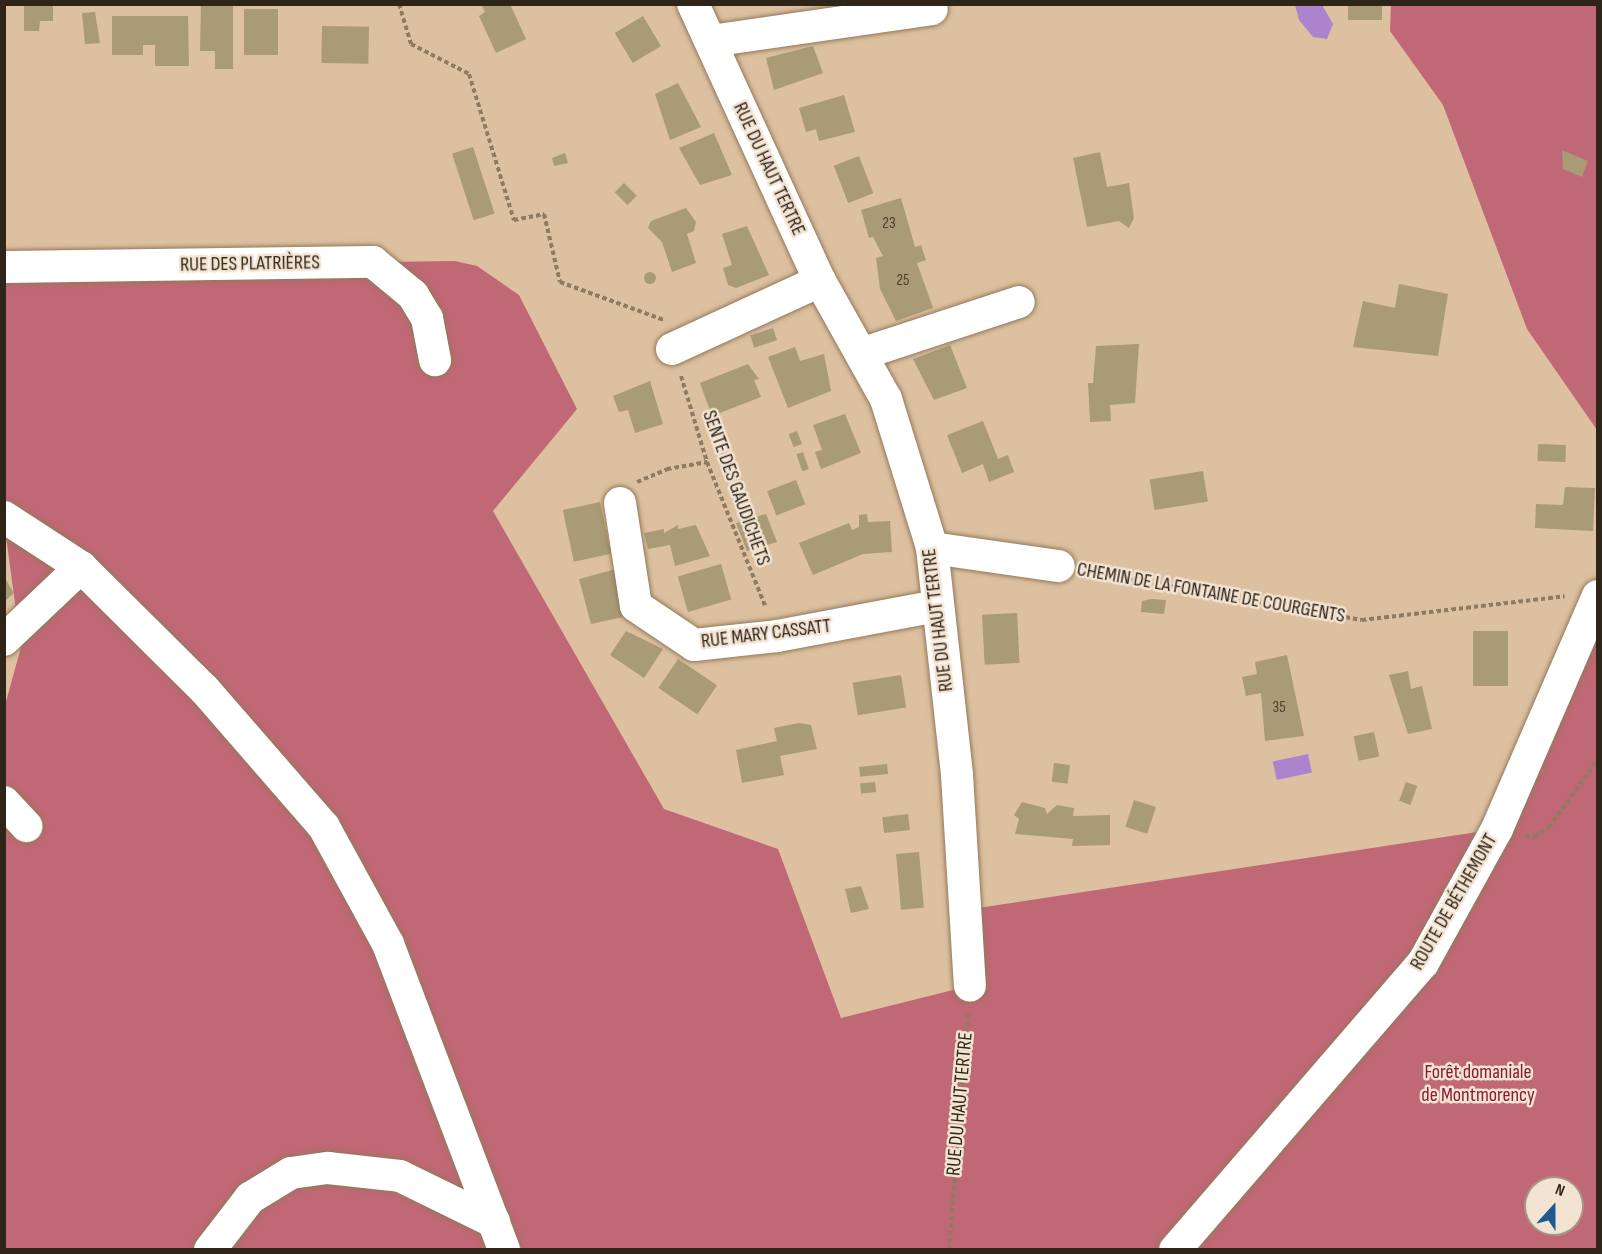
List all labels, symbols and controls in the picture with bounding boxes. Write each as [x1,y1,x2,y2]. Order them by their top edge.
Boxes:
street label: RUE DU HAUT TERTRE [728,99,810,239]
house number: 23 [882,214,896,234]
street label: RUE DES PLATRIÈRES [180,251,320,277]
house number: 25 [896,271,910,291]
street label: SENTE DES GAUDICHETS [697,407,775,569]
street label: RUE DU HAUT TERTRE [917,547,959,693]
street label: CHEMIN DE LA FONTAINE DE COURGENTS [1075,558,1347,628]
street label: RUE MARY CASSATT [700,614,832,654]
house number: 35 [1272,698,1286,718]
street label: ROUTE DE BÉTHEMONT [1405,830,1503,974]
street label: RUE DU HAUT TERTRE [942,1031,978,1177]
park label: Forêt domaniale de Montmorency [1421,1060,1535,1107]
north arrow [1524,1176,1584,1236]
text: N [1553,1180,1567,1201]

